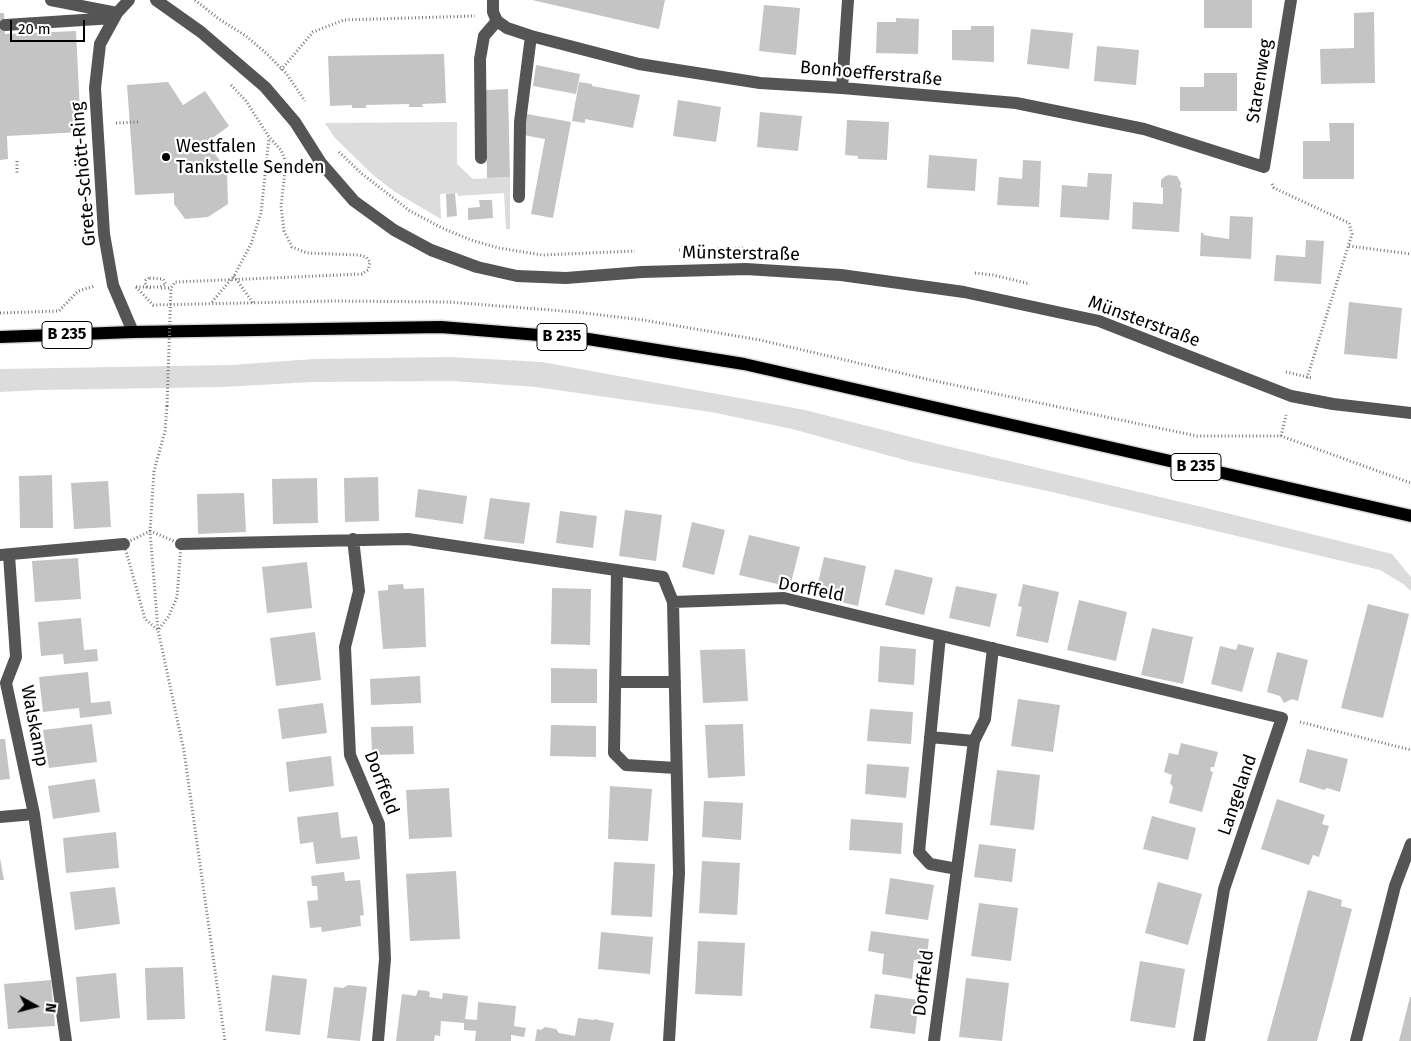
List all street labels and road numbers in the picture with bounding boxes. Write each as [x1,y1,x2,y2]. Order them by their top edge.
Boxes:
street label: Starenweg [1243,37,1277,125]
street label: Bonhoefferstraße [799,57,943,91]
street label: Grete-Schött-Ring [67,101,101,247]
street label: Münsterstraße [682,242,800,266]
street label: Münsterstraße [1085,292,1203,352]
road number: B 235 [42,322,92,348]
road number: B 235 [537,324,587,351]
road number: B 235 [1171,454,1221,481]
street label: Dorffeld [776,573,846,607]
street label: Walskamp [16,683,52,769]
street label: Dorffeld [359,748,403,818]
street label: Langeland [1214,752,1262,838]
street label: Dorffeld [909,949,939,1017]

